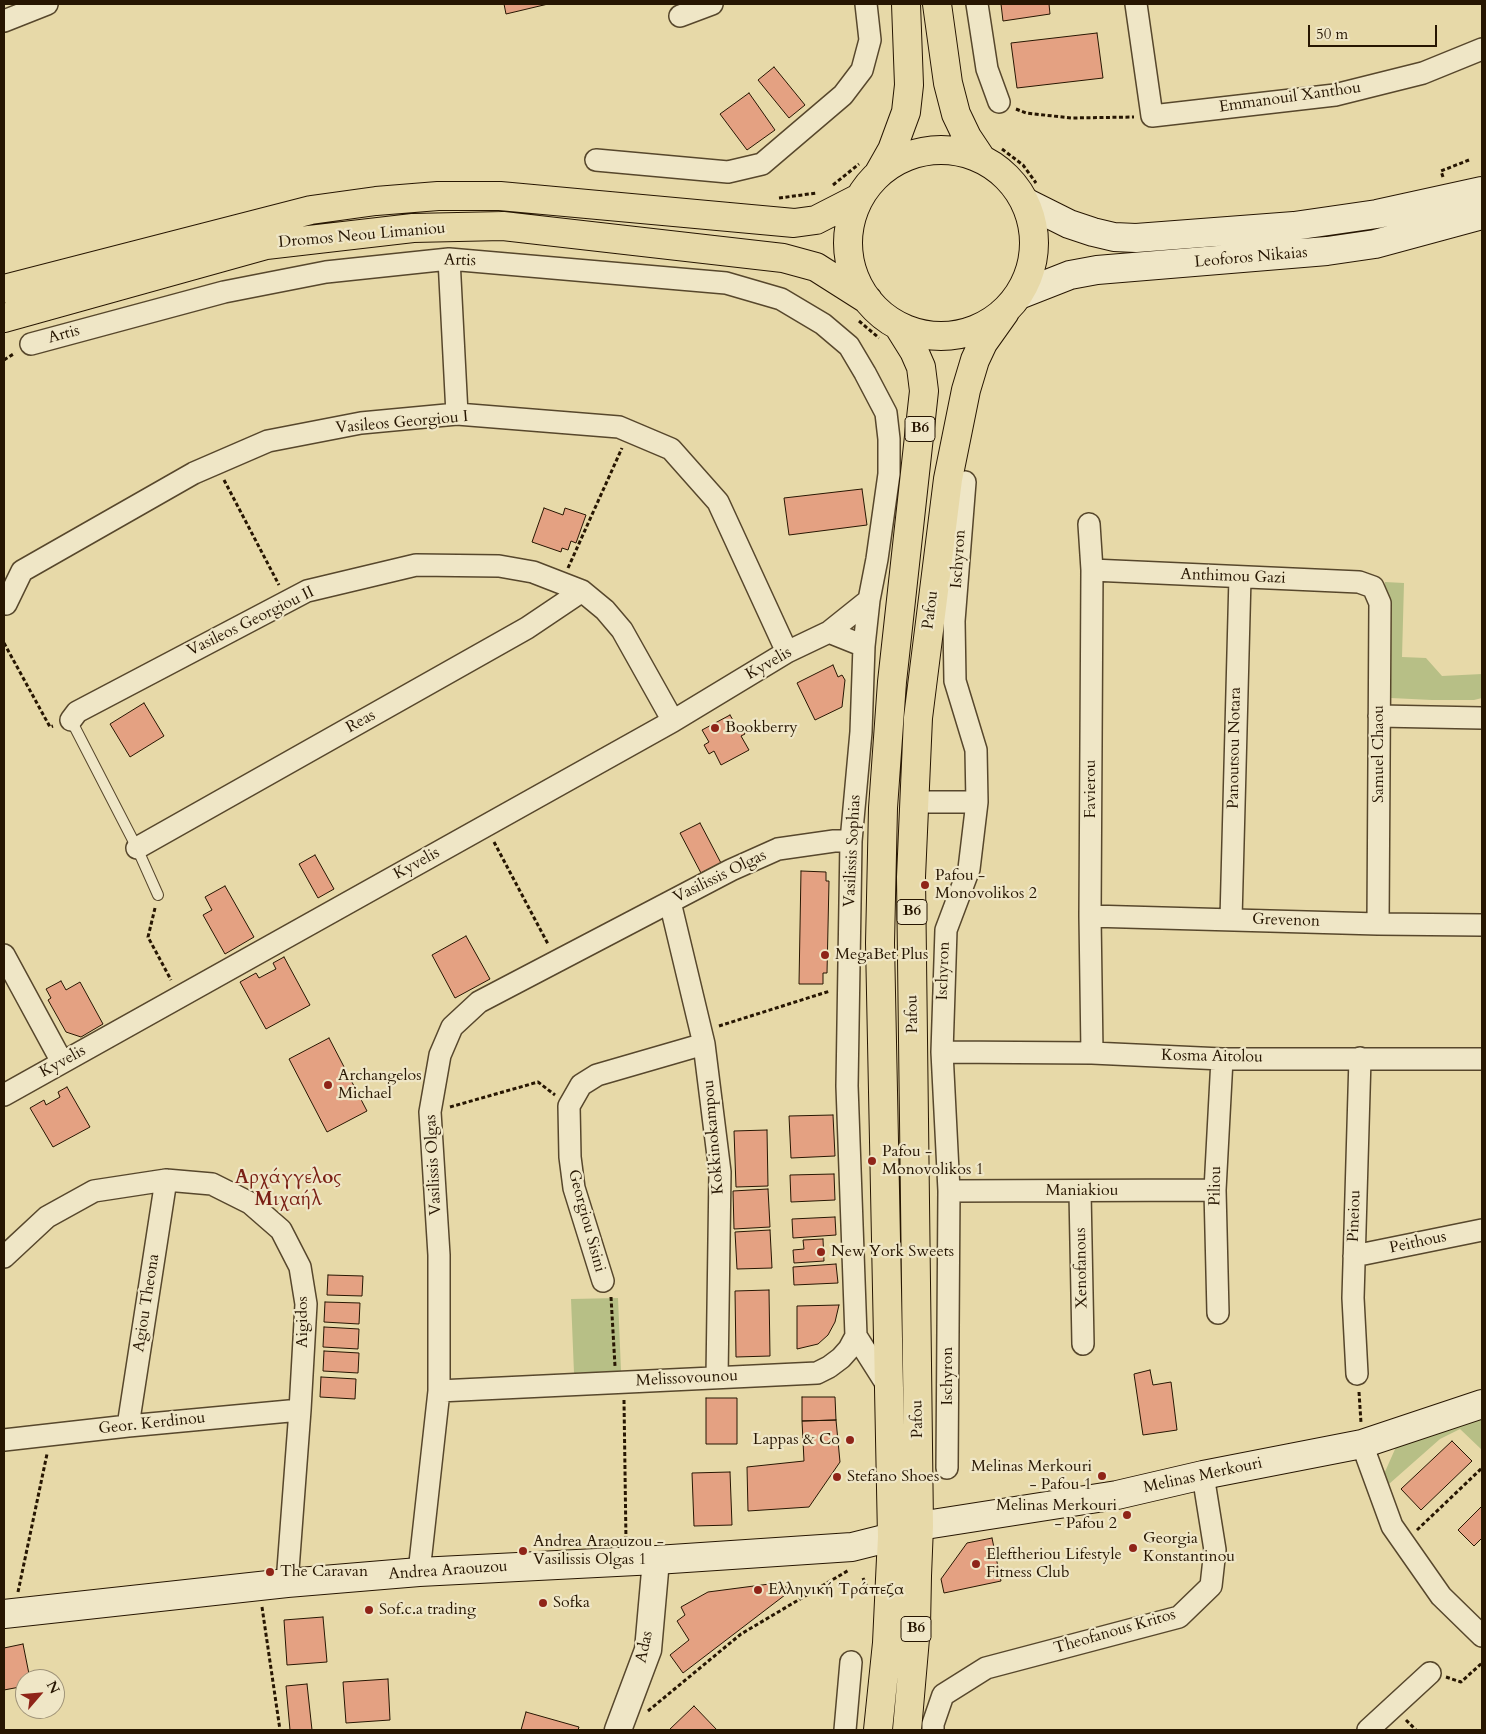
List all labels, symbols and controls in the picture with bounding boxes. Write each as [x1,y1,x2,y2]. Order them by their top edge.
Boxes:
scale bar [1311,15,1440,47]
text: 50 m [1316,24,1348,44]
street label: Emmanouil Xanthou [1218,79,1362,117]
street label: Dromos Neou Limaniou [278,219,446,253]
street label: Leoforos Nikaias [1194,243,1308,273]
street label: Artis [444,251,476,271]
street label: Artis [46,322,82,348]
street label: Vasileos Georgiou I [335,408,469,438]
road number: B6 [905,416,935,442]
street label: Ischyron [947,529,971,589]
street label: Anthimou Gazi [1180,566,1286,588]
street label: Vasileos Georgiou II [184,583,318,661]
street label: Pafou [919,590,943,630]
street label: Kyvelis [743,643,795,685]
street label: Panoutsou Notara [1224,687,1246,809]
street label: Samuel Chaou [1369,705,1389,803]
street label: Reas [343,706,379,738]
place label: Bookberry [725,718,798,738]
marker: Bookberry [709,722,721,734]
street label: Favierou [1081,759,1101,819]
street label: Vasilissis Sophias [840,794,866,908]
street label: Kyvelis [391,844,443,884]
street label: Vasilissis Olgas [670,846,770,908]
place label: Pafou - Monovolikos 2 [935,866,1037,904]
marker: Pafou - Monovolikos 2 [919,879,931,891]
road number: B6 [897,900,927,924]
street label: Grevenon [1252,910,1320,932]
street label: Ischyron [933,941,955,1001]
place label: MegaBet Plus [835,945,928,965]
marker: MegaBet Plus [819,949,831,961]
street label: Pafou [903,994,923,1034]
street label: Kyvelis [37,1042,89,1082]
street label: Kosma Aitolou [1161,1047,1263,1067]
place label: Archangelos Michael [338,1066,422,1104]
marker: Archangelos Michael [322,1079,334,1091]
street label: Kokkinokampou [699,1079,729,1195]
street label: Vasilissis Olgas [422,1114,446,1216]
place label: Pafou - Monovolikos 1 [882,1142,984,1180]
marker: Pafou - Monovolikos 1 [866,1155,878,1167]
street label: Piliou [1206,1166,1226,1206]
district label: Αρχάγγελος Μιχαήλ [235,1168,341,1212]
street label: Georgiou Sisini [563,1168,609,1274]
street label: Maniakiou [1046,1181,1118,1201]
street label: Pineiou [1344,1190,1366,1242]
street label: Xenofanous [1072,1227,1092,1309]
street label: Peithous [1388,1228,1448,1258]
place label: New York Sweets [831,1242,954,1262]
marker: New York Sweets [815,1246,827,1258]
street label: Agiou Theona [130,1253,164,1353]
street label: Aigidos [293,1296,313,1348]
street label: Ischyron [938,1347,958,1405]
street label: Melissovounou [635,1367,739,1391]
street label: Pafou [908,1399,928,1439]
street label: Geor. Kerdinou [98,1409,206,1439]
place label: Lappas & Co [753,1430,840,1450]
marker: Lappas & Co [844,1434,856,1446]
street label: Melinas Merkouri [1142,1454,1264,1498]
place label: Melinas Merkouri - Pafou 1 [971,1457,1092,1495]
place label: Stefano Shoes [847,1467,939,1487]
marker: Melinas Merkouri - Pafou 1 [1096,1470,1108,1482]
marker: Stefano Shoes [831,1471,843,1483]
place label: Melinas Merkouri - Pafou 2 [996,1496,1117,1534]
marker: Melinas Merkouri - Pafou 2 [1121,1509,1133,1521]
place label: Georgia Konstantinou [1143,1529,1235,1567]
place label: Andrea Araouzou - Vasilissis Olgas 1 [533,1532,664,1570]
marker: Georgia Konstantinou [1127,1542,1139,1554]
marker: Andrea Araouzou - Vasilissis Olgas 1 [517,1545,529,1557]
place label: Eleftheriou Lifestyle Fitness Club [986,1545,1122,1583]
street label: Andrea Araouzou [388,1557,508,1585]
marker: Eleftheriou Lifestyle Fitness Club [970,1558,982,1570]
place label: The Caravan [280,1562,368,1582]
marker: The Caravan [264,1566,276,1578]
place label: Ελληνική Τράπεζα [768,1580,904,1600]
marker: Ελληνική Τράπεζα [752,1584,764,1596]
place label: Sofka [553,1593,590,1613]
marker: Sofka [537,1597,549,1609]
place label: Sof.c.a trading [379,1600,476,1620]
marker: Sof.c.a trading [363,1604,375,1616]
street label: Theofanous Kritos [1052,1605,1178,1659]
road number: B6 [901,1616,931,1642]
street label: Adas [632,1629,658,1665]
north arrow [15,1669,65,1719]
text: N [42,1678,64,1697]

